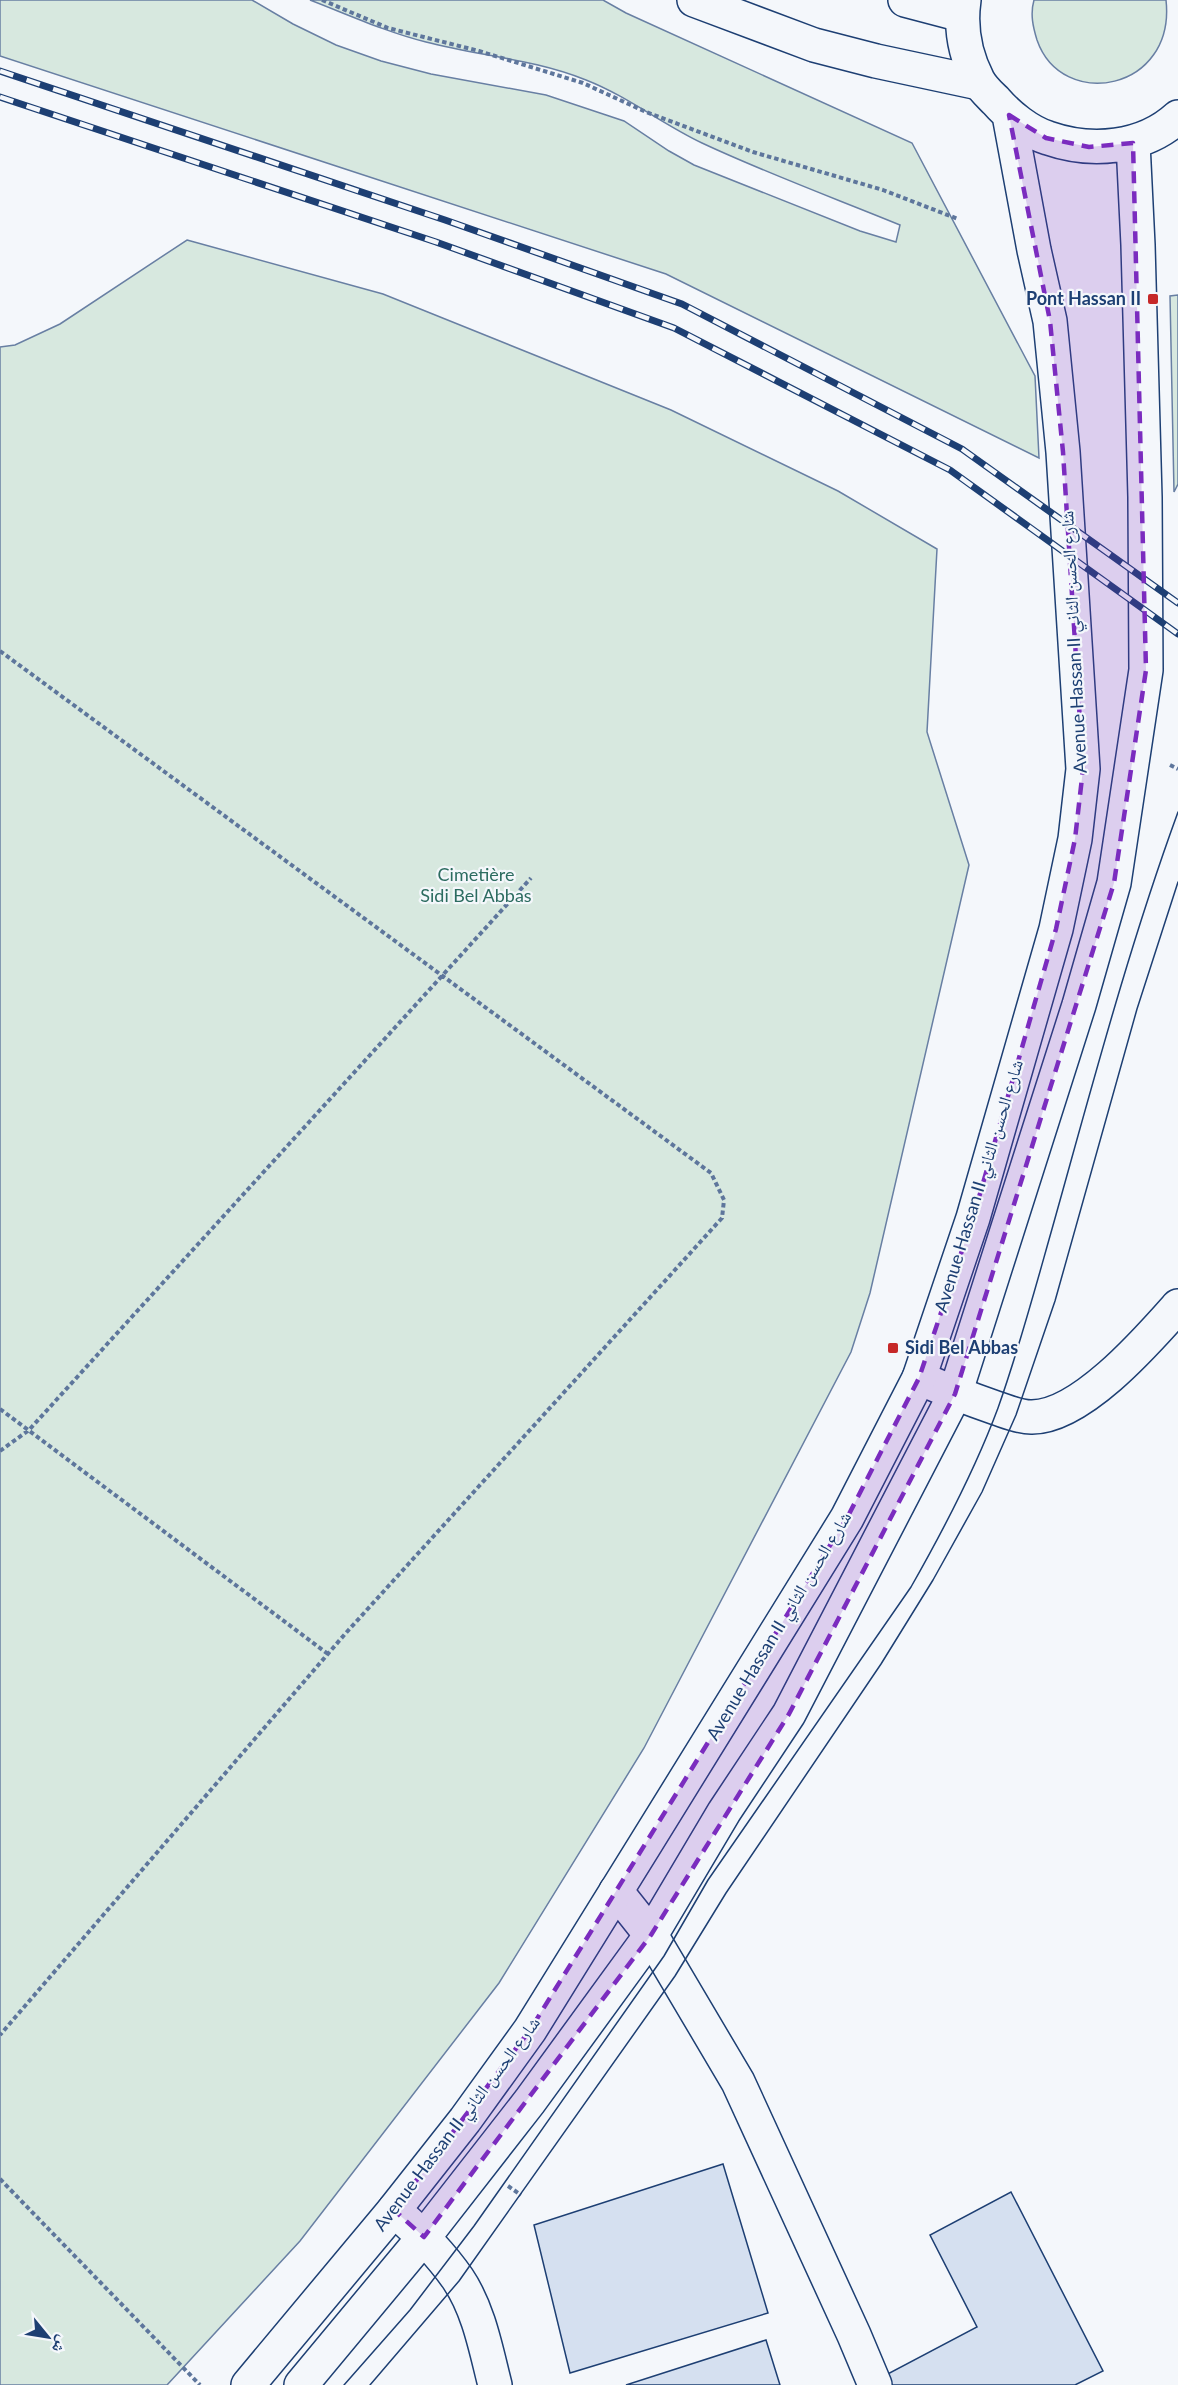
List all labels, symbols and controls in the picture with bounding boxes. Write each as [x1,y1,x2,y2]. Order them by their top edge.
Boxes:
place label: Pont Hassan II [1026,287,1141,309]
marker: Pont Hassan II [1146,292,1160,306]
street label: Avenue Hassan II شارع الحسن الثاني [1055,510,1095,774]
park label: Cimetière Sidi Bel Abbas [420,863,532,906]
street label: Avenue Hassan II شارع الحسن الثاني [929,1057,1031,1316]
place label: Sidi Bel Abbas [905,1336,1018,1358]
marker: Sidi Bel Abbas [886,1341,900,1355]
street label: Avenue Hassan II شارع الحسن الثاني [701,1507,859,1746]
street label: Avenue Hassan II شارع الحسن الثاني [368,2012,548,2238]
north arrow [18,2307,78,2367]
text: ش [48,2332,74,2357]

